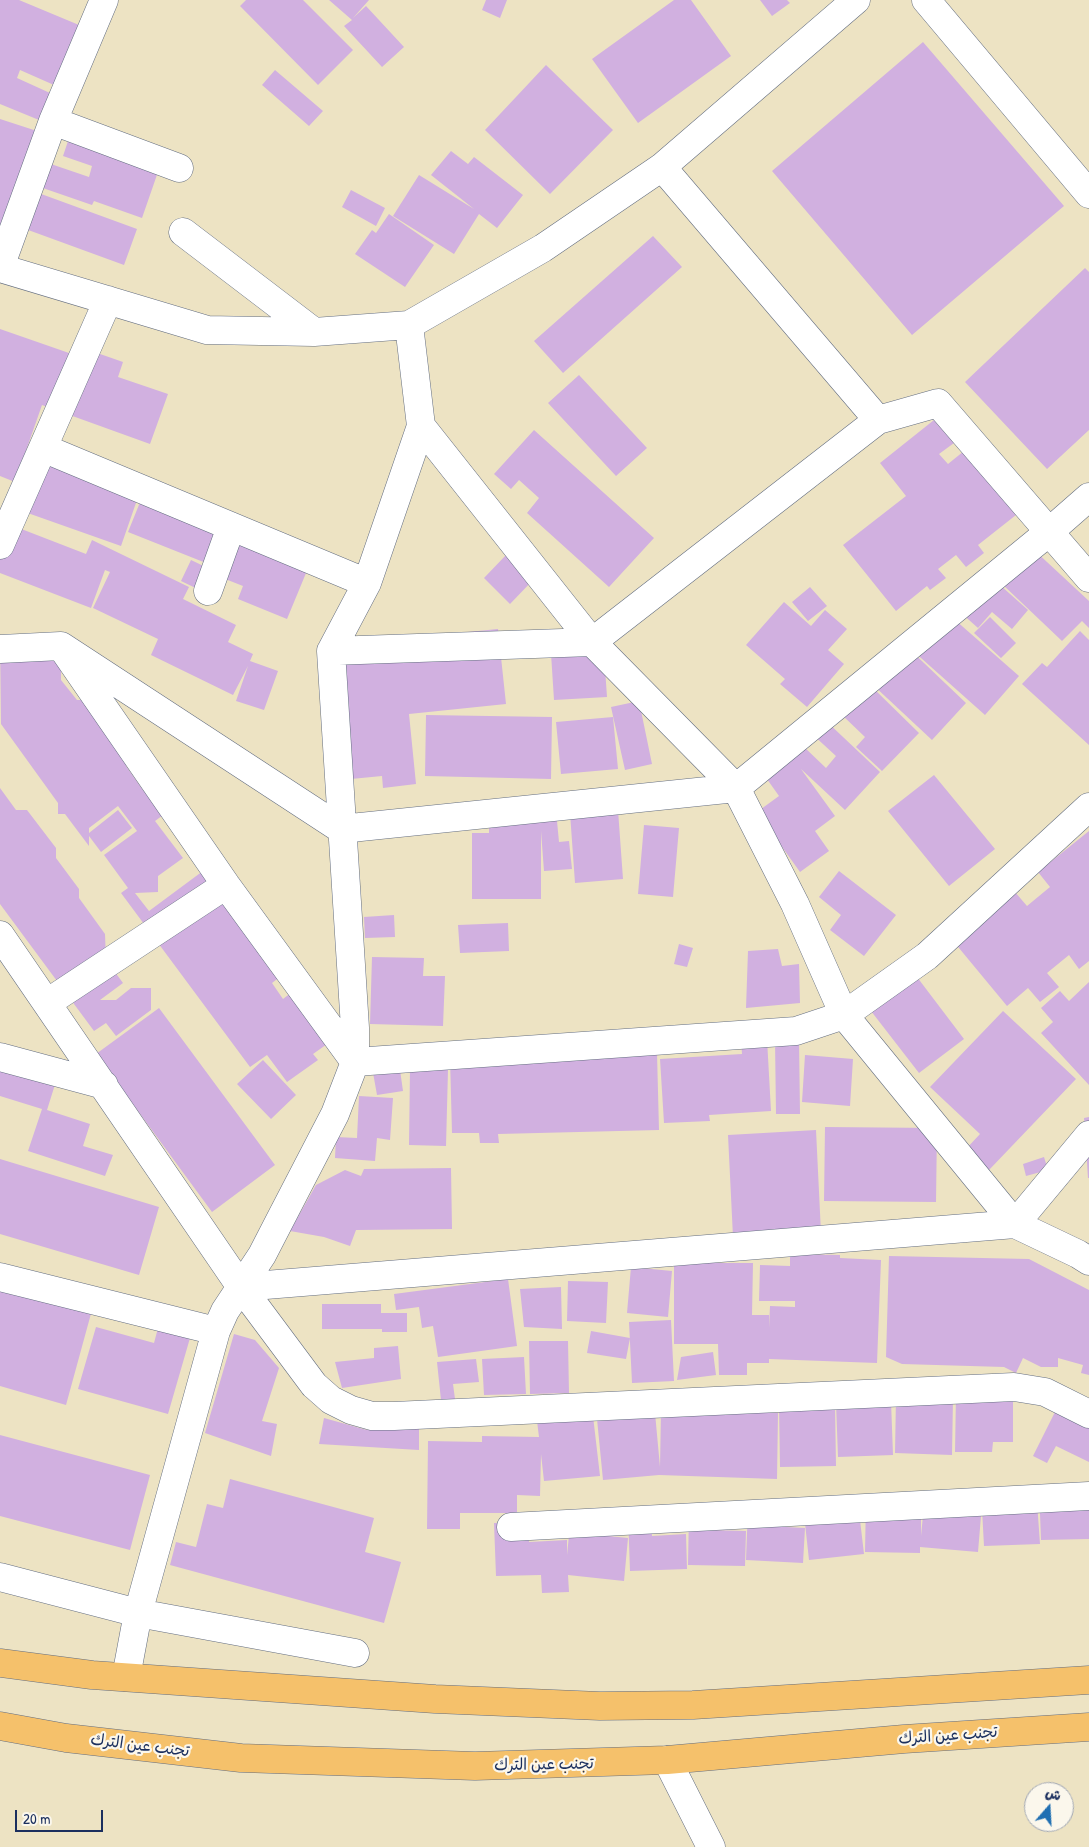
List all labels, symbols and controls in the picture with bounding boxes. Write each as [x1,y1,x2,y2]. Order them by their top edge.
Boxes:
street label: تجنب عين الترك [898,1723,998,1749]
street label: تجنب عين الترك [89,1730,191,1762]
street label: تجنب عين الترك [494,1755,594,1775]
north arrow [1024,1782,1074,1832]
text: ش [1043,1782,1064,1805]
scale bar [18,1800,105,1832]
text: 20 m [23,1808,50,1829]

